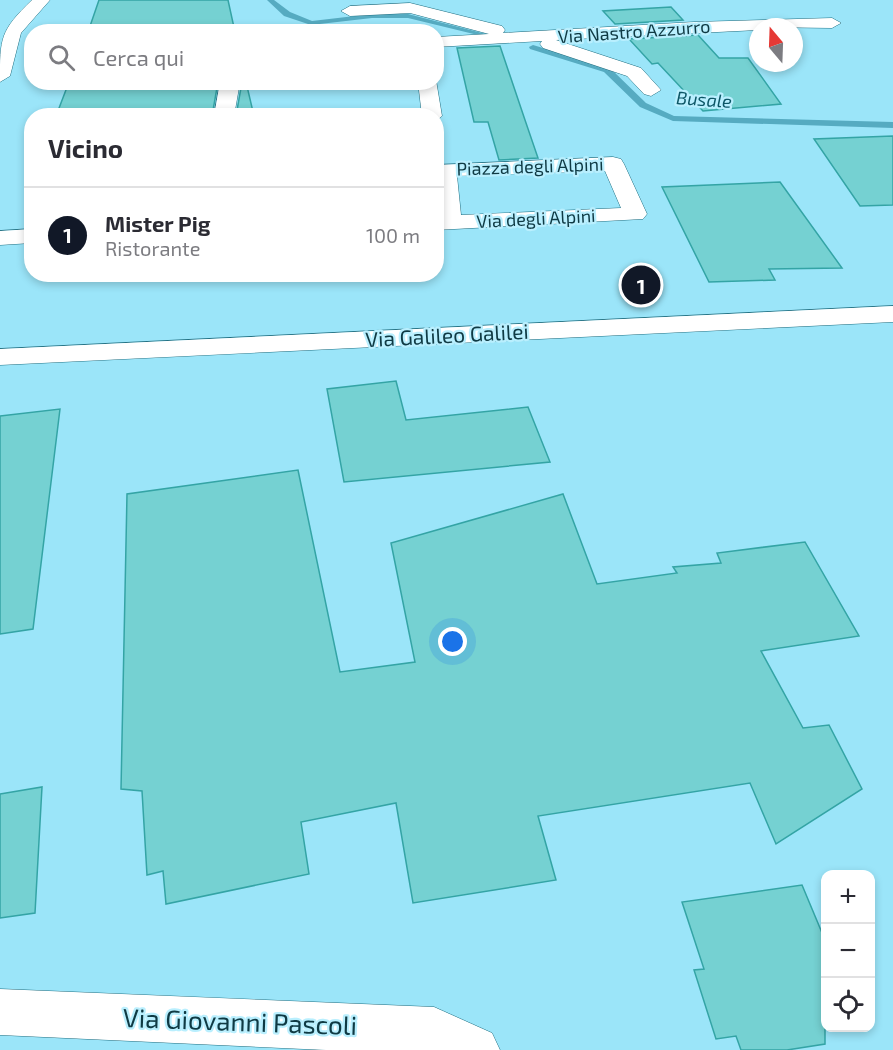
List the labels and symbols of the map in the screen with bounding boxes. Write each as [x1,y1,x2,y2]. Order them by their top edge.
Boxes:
street label: Via Nastro Azzurro [557,15,711,47]
north arrow [749,18,803,72]
water label: Busale [676,86,733,112]
street label: Piazza degli Alpini [456,152,604,180]
street label: Via degli Alpini [476,204,596,232]
pin: 1 [622,262,660,308]
street label: Via Galileo Galilei [365,318,529,351]
your location [438,627,467,656]
street label: Via Giovanni Pascoli [122,1001,358,1040]

